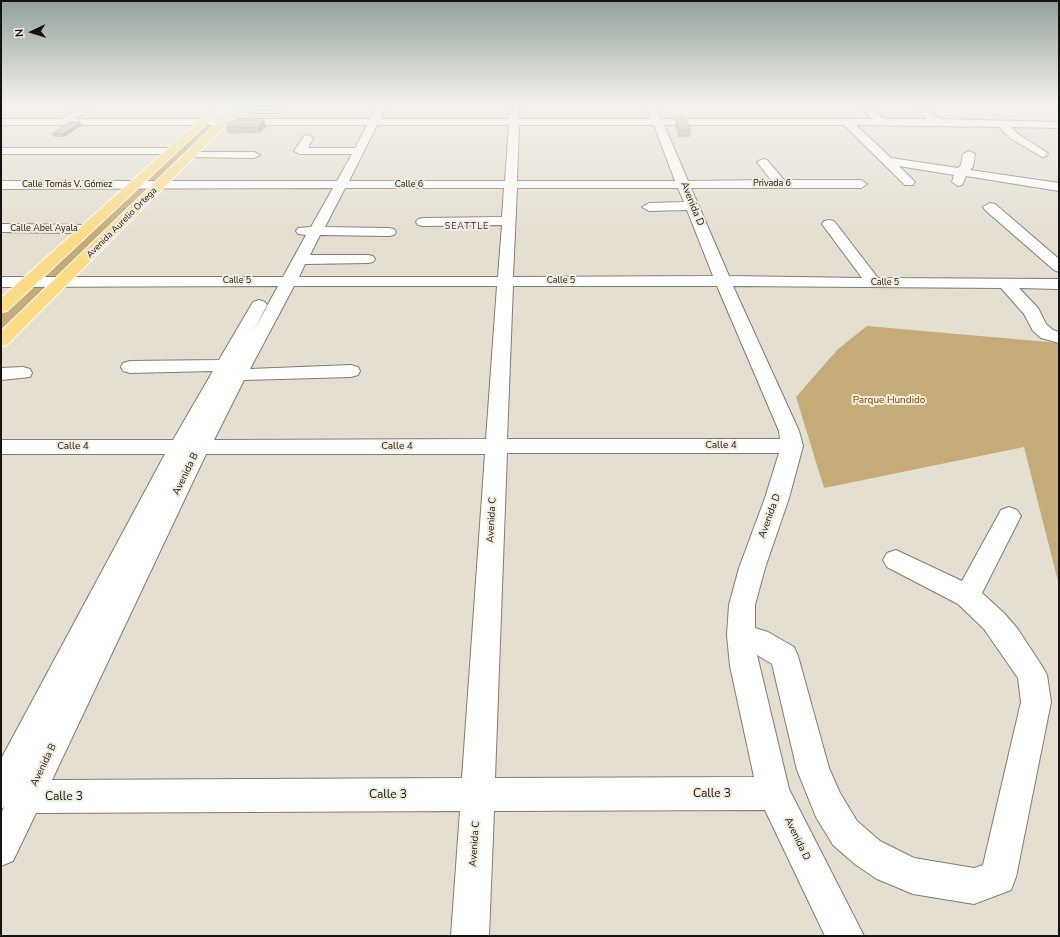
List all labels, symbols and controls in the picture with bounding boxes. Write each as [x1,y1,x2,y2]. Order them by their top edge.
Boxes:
north arrow [12,12,52,52]
text: N [12,28,27,38]
street label: Privada 6 [753,179,791,189]
street label: Calle Tomás V. Gómez [22,180,112,190]
street label: Calle 6 [395,180,423,190]
street label: Avenida D [678,180,706,228]
street label: Avenida Aurelio Ortega [85,186,159,260]
district label: SEATTLE [445,222,489,232]
street label: Calle Abel Ayala [10,224,78,234]
street label: Calle 5 [223,276,251,286]
street label: Calle 5 [547,276,575,286]
street label: Calle 5 [871,278,899,288]
park label: Parque Hundido [853,395,925,407]
street label: Calle 4 [705,440,737,452]
street label: Calle 4 [57,441,89,453]
street label: Calle 4 [381,441,413,453]
street label: Avenida B [171,451,201,497]
street label: Avenida D [756,492,784,540]
street label: Avenida C [485,497,499,543]
street label: Avenida B [29,742,59,788]
street label: Calle 3 [693,787,731,801]
street label: Calle 3 [369,788,407,802]
street label: Calle 3 [45,790,83,804]
street label: Avenida D [781,815,813,863]
street label: Avenida C [467,821,483,867]

